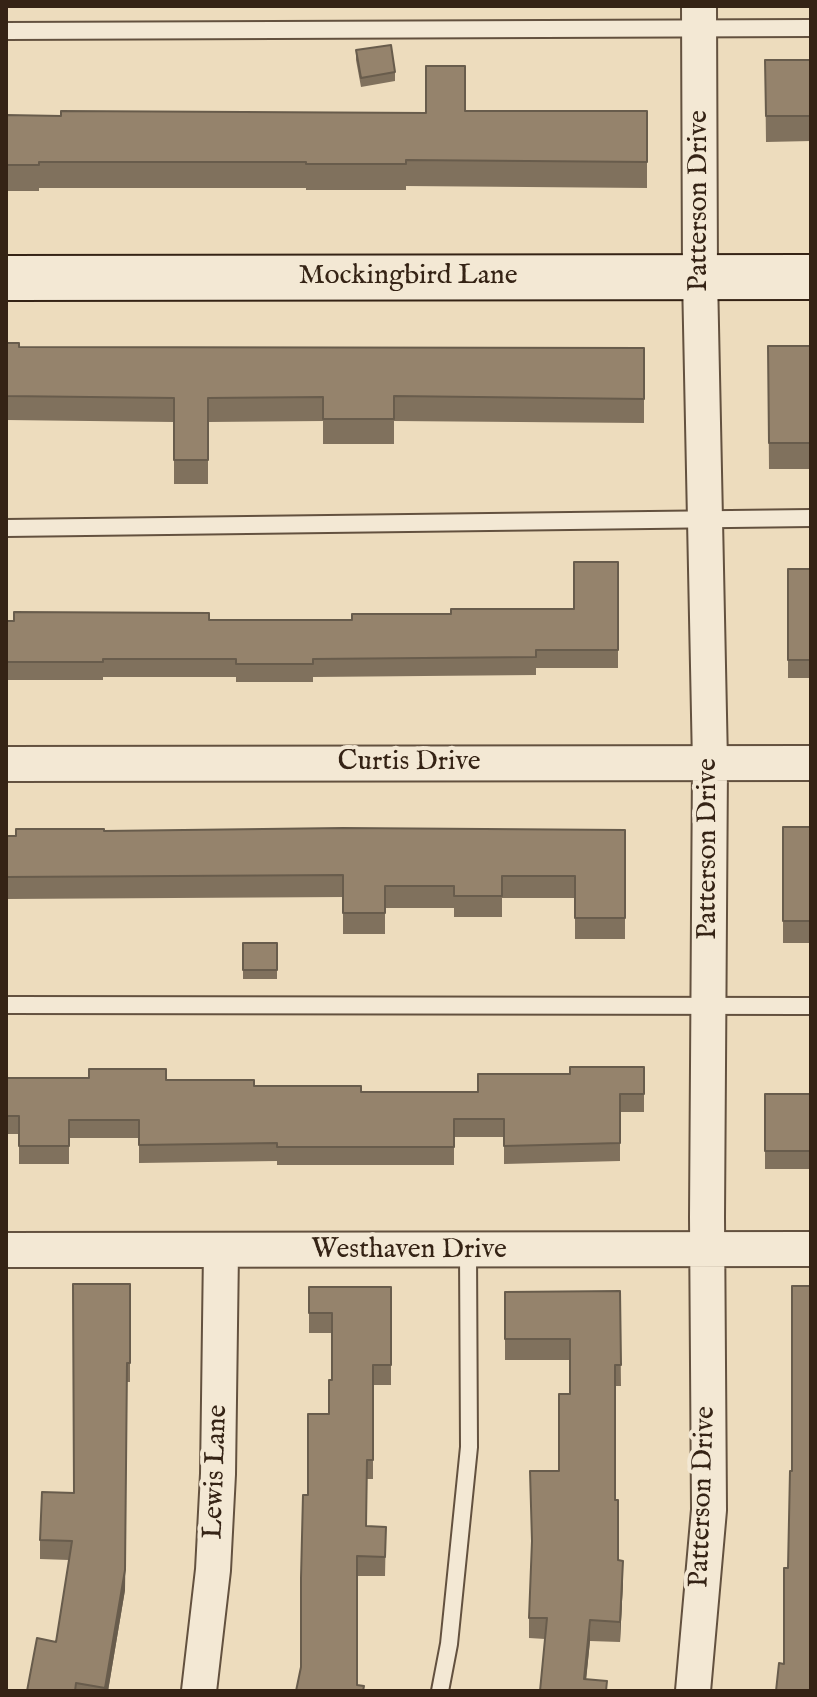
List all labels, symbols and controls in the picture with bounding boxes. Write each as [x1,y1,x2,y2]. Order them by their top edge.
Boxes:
street label: Patterson Drive [683,110,717,292]
street label: Mockingbird Lane [298,260,518,294]
street label: Curtis Drive [337,746,481,780]
street label: Patterson Drive [692,758,726,940]
street label: Westhaven Drive [311,1234,507,1268]
street label: Lewis Lane [198,1404,236,1540]
street label: Patterson Drive [684,1406,724,1588]

